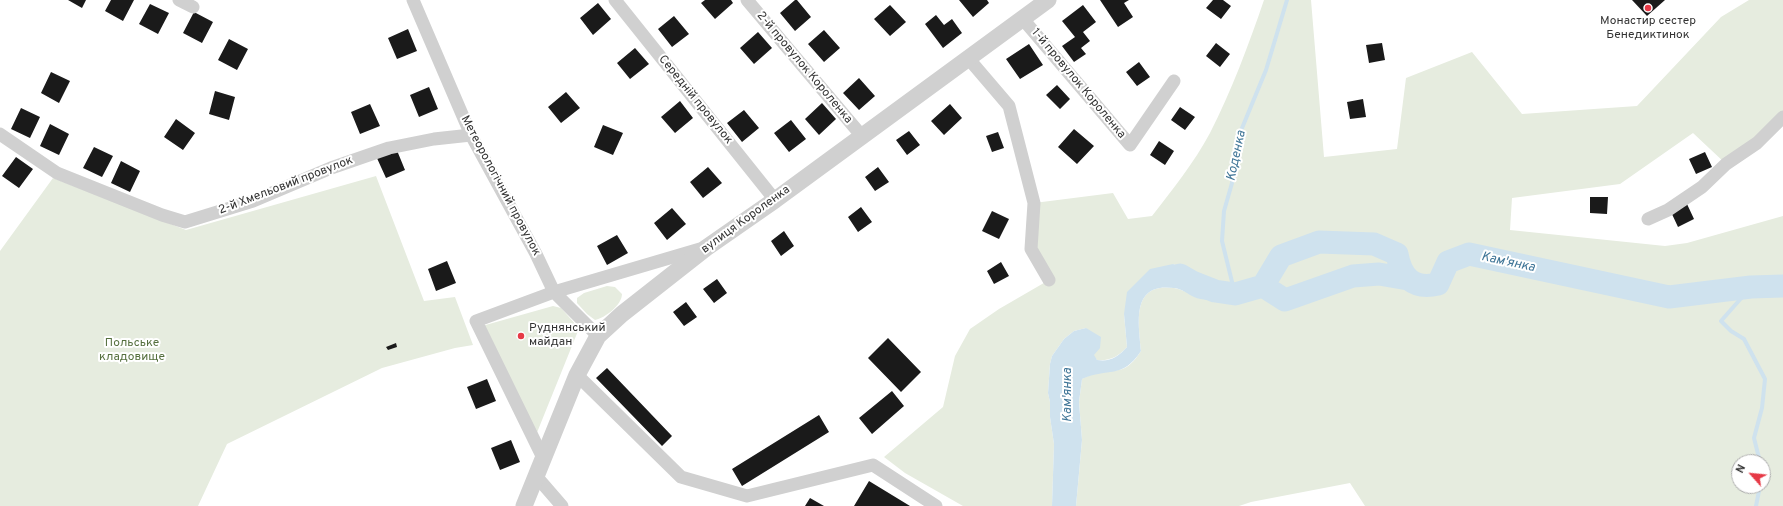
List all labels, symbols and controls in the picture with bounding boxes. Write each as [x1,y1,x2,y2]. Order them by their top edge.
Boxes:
marker: Монастир сестер Бенедиктинок [1643,3,1653,13]
street label: 2-й провулок Короленка [753,9,855,127]
place label: Монастир сестер Бенедиктинок [1600,15,1696,43]
street label: 1-й провулок Короленка [1028,26,1128,142]
street label: Середній провулок [655,53,735,147]
street label: Метеорологічний провулок [457,113,543,259]
water label: Коденка [1224,129,1250,183]
street label: 2-й Хмельовий провулок [217,154,355,218]
street label: вулиця Короленка [699,183,793,257]
water label: Кам'янка [1480,250,1536,276]
place label: Руднянський майдан [529,322,605,350]
marker: Руднянський майдан [516,331,526,341]
park label: Польське кладовище [99,337,165,365]
water label: Кам'янка [1060,368,1076,422]
north arrow [1731,454,1771,494]
text: N [1733,462,1749,476]

